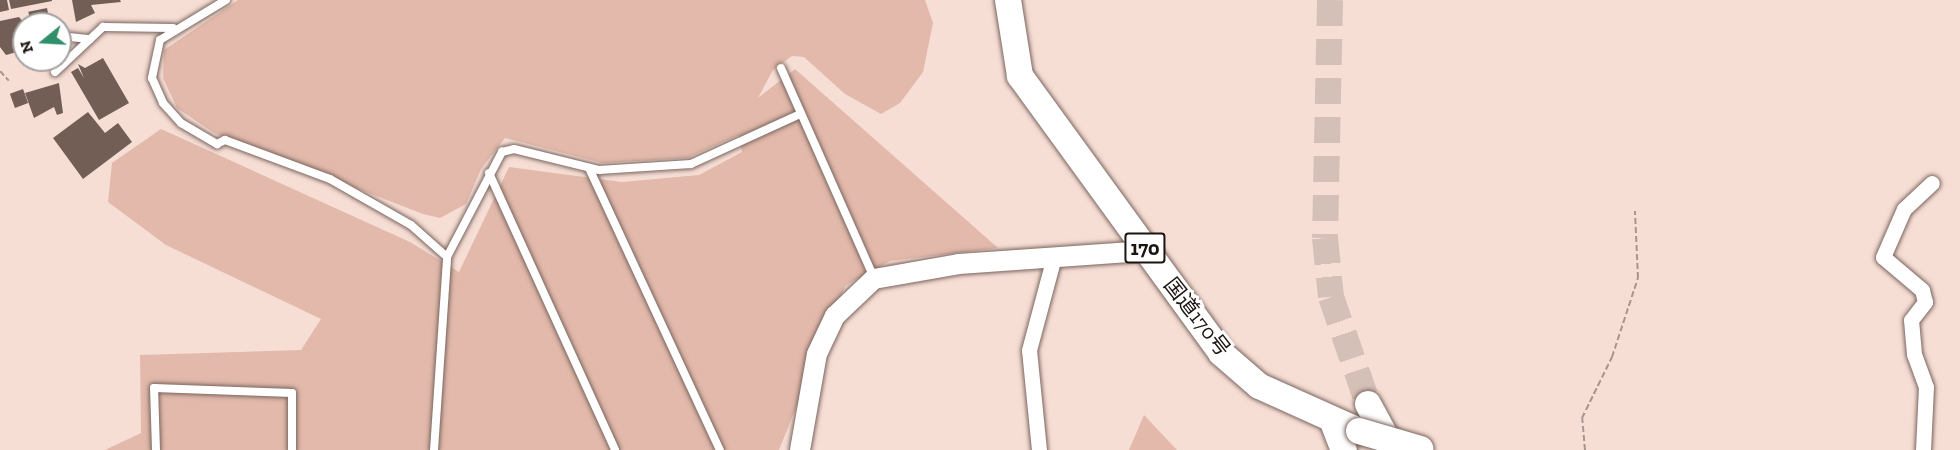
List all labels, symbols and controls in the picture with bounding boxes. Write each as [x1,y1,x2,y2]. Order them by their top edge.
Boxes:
north arrow [12,12,72,72]
text: N [15,38,37,56]
road number: 170 [1124,231,1166,265]
street label: 国道170号 [1159,273,1235,361]

